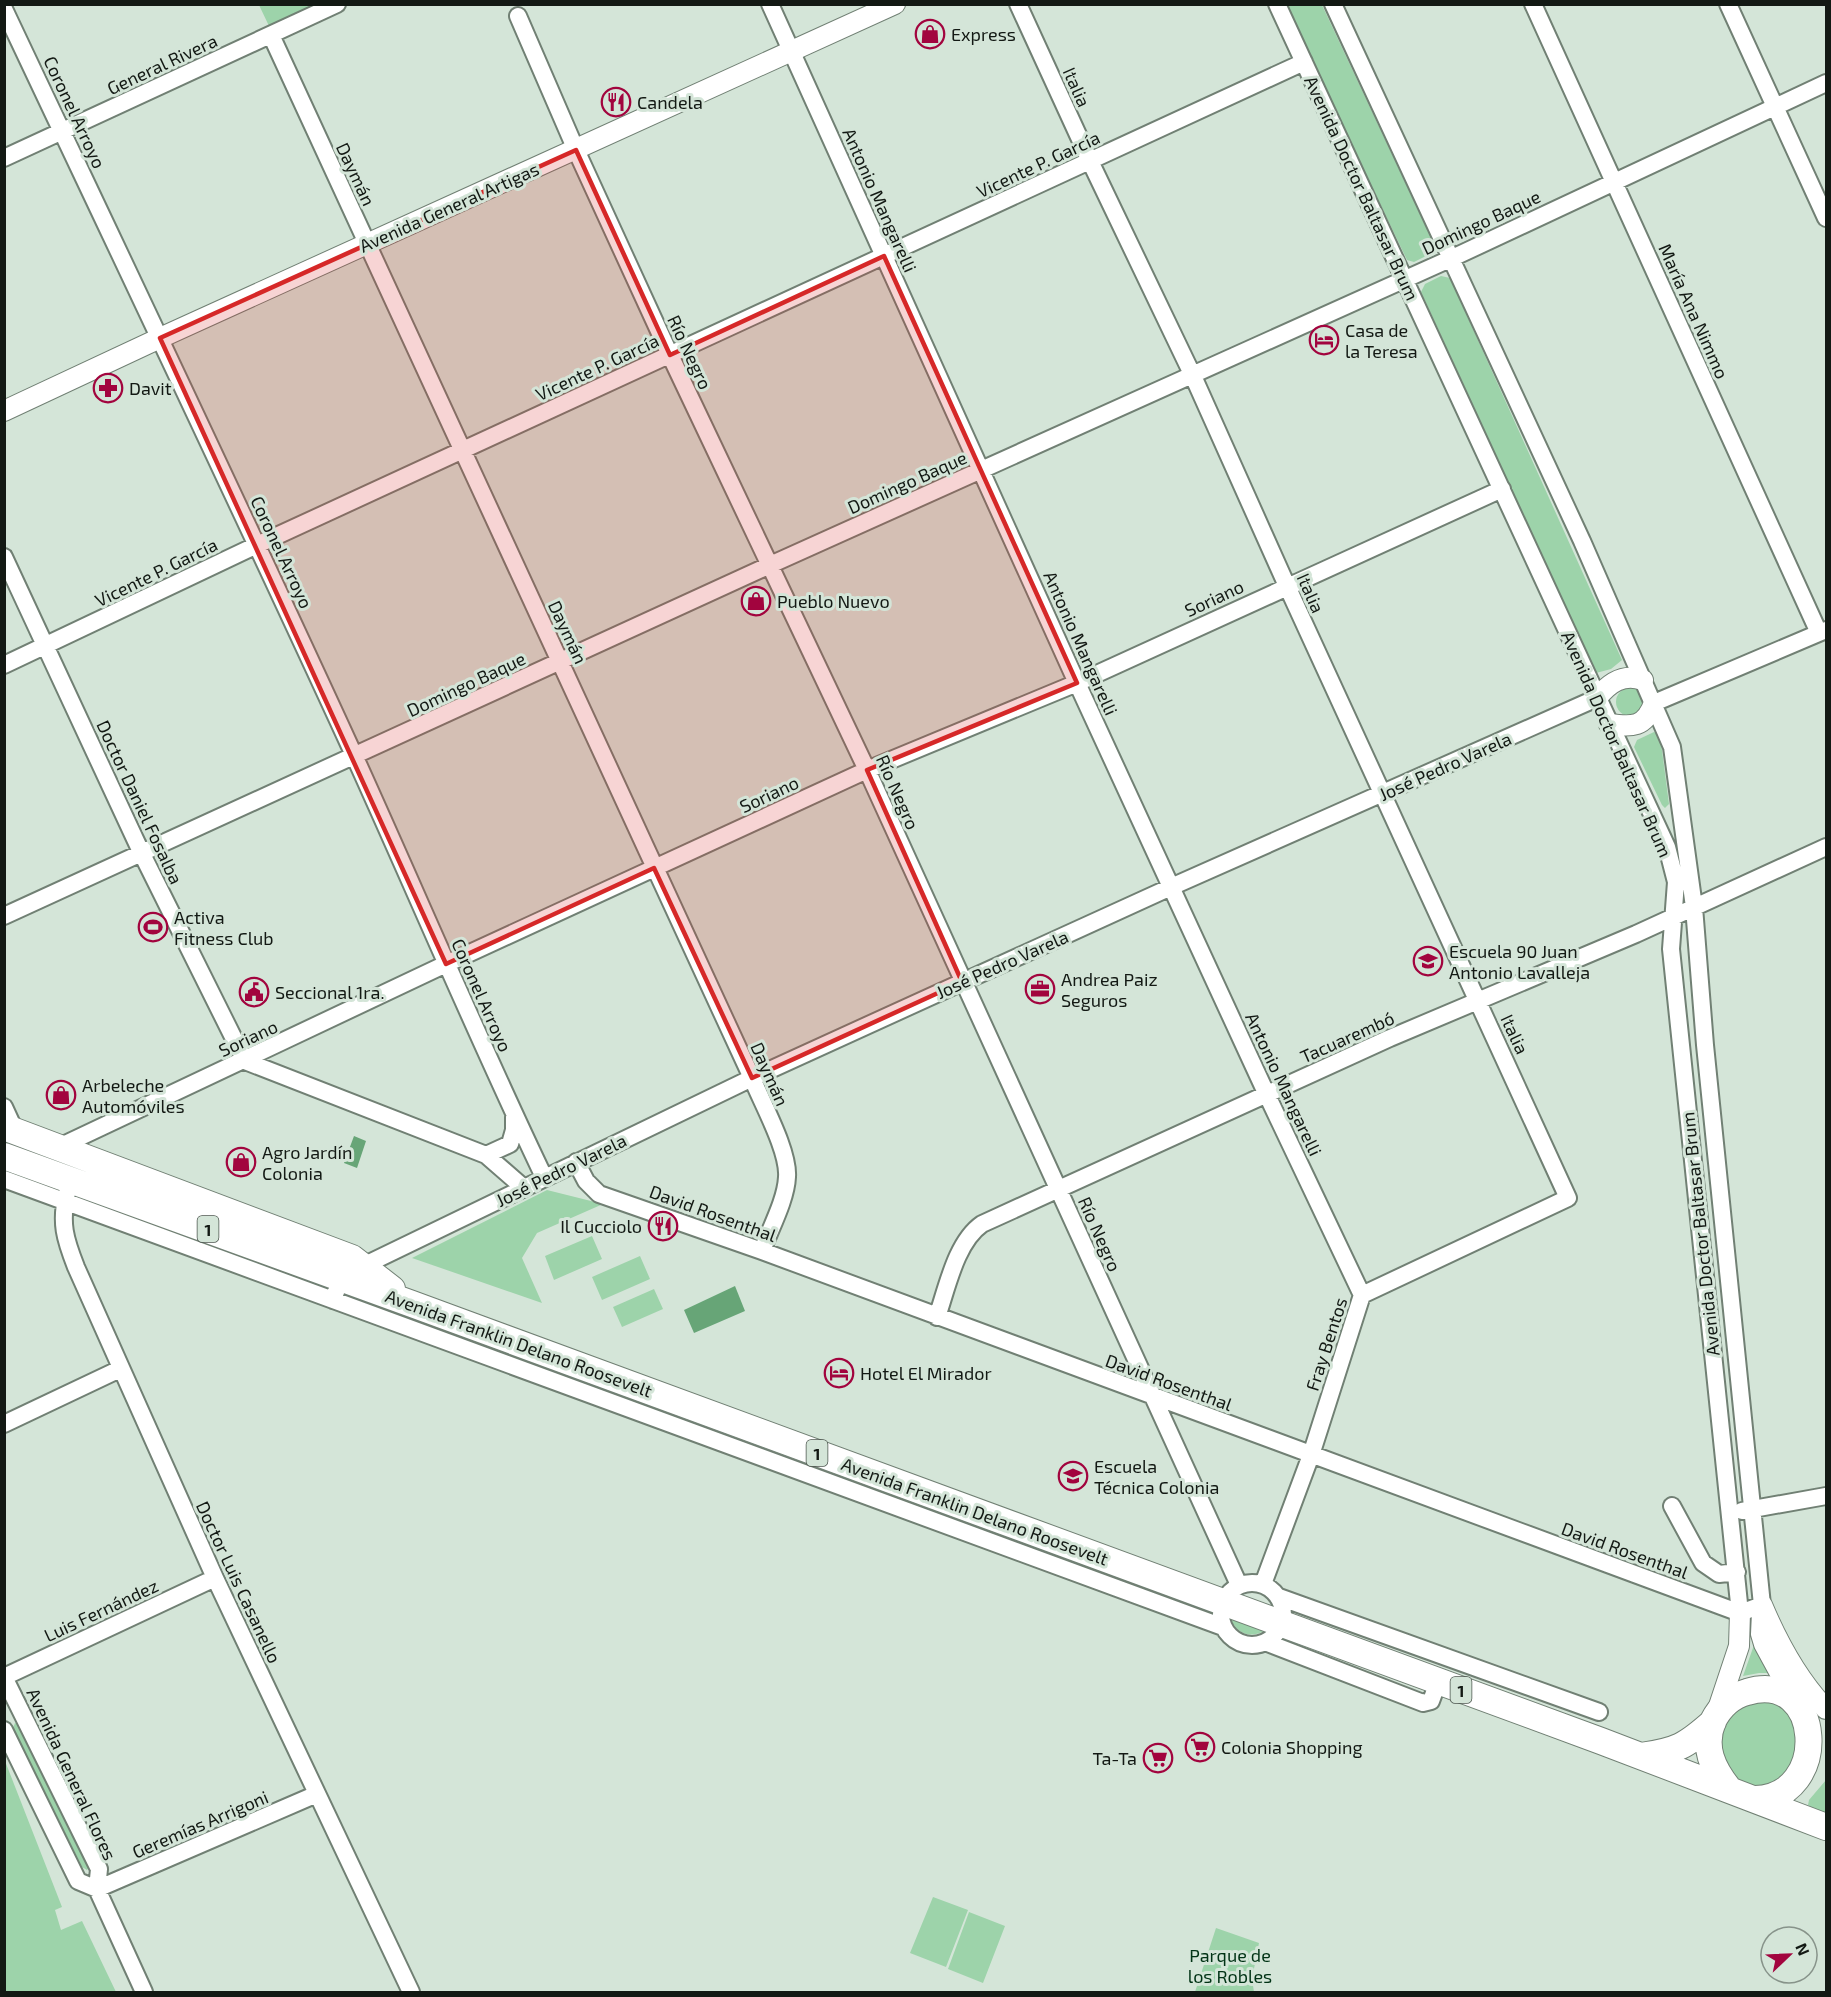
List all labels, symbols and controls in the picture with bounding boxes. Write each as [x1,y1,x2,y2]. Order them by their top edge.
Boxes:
shop icon: Express [914,18,946,50]
place label: Express [951,23,1016,45]
street label: General Rivera [103,29,221,99]
street label: Coronel Arroyo [39,52,111,172]
street label: Italia [1059,64,1095,110]
street label: Avenida Doctor Baltasar Brum [1300,72,1424,304]
restaurant icon: Candela [600,86,632,118]
place label: Candela [637,91,703,113]
street label: Antonio Mangarelli [838,124,922,276]
street label: Vicente P. García [973,126,1103,202]
street label: Daymán [332,139,380,209]
street label: Avenida General Artigas [356,157,542,257]
street label: Domingo Baque [1418,185,1544,259]
street label: María Ana Nimmo [1654,240,1734,382]
street label: Río Negro [663,311,717,393]
place label: Casa de la Teresa [1345,319,1418,362]
hotel icon: Casa de la Teresa [1308,324,1340,356]
street label: Vicente P. García [532,329,662,405]
pharmacy icon: Davit [92,372,124,404]
place label: Davit [129,377,172,399]
street label: Domingo Baque [844,446,970,518]
street label: Coronel Arroyo [246,492,318,612]
street label: Vicente P. García [91,533,221,611]
street label: Antonio Mangarelli [1039,567,1123,719]
street label: Italia [1293,570,1329,616]
street label: Soriano [1181,575,1247,621]
shop icon: Pueblo Nuevo [740,585,772,617]
place label: Pueblo Nuevo [777,590,890,612]
street label: Daymán [544,597,592,667]
street label: Avenida Doctor Baltasar Brum [1557,627,1677,861]
street label: Domingo Baque [403,647,529,721]
street label: Doctor Daniel Fosalba [92,717,188,887]
street label: José Pedro Varela [1375,727,1515,805]
street label: Río Negro [872,751,924,833]
street label: Soriano [736,771,802,817]
place label: Activa Fitness Club [174,906,274,949]
sports icon: Activa Fitness Club [137,911,169,943]
street label: José Pedro Varela [932,925,1072,1003]
street label: Coronel Arroyo [447,935,517,1055]
place label: Escuela 90 Juan Antonio Lavalleja [1449,940,1590,983]
school or university icon: Escuela 90 Juan Antonio Lavalleja [1412,945,1444,977]
place label: Andrea Paiz Seguros [1061,968,1158,1011]
office icon: Andrea Paiz Seguros [1024,973,1056,1005]
public building icon: Seccional 1ra. [238,976,270,1008]
place label: Seccional 1ra. [275,981,385,1003]
street label: Tacuarembó [1297,1007,1397,1067]
street label: Antonio Mangarelli [1241,1009,1327,1159]
street label: Italia [1496,1011,1534,1057]
street label: Soriano [215,1015,281,1061]
street label: Daymán [746,1039,794,1109]
place label: Arbeleche Automóviles [82,1074,185,1117]
shop icon: Arbeleche Automóviles [45,1079,77,1111]
street label: Avenida Doctor Baltasar Brum [1676,1111,1724,1357]
street label: José Pedro Varela [492,1129,630,1211]
place label: Agro Jardín Colonia [262,1141,352,1184]
shop icon: Agro Jardín Colonia [225,1146,257,1178]
street label: David Rosenthal [647,1180,780,1246]
street label: Río Negro [1074,1193,1126,1275]
restaurant icon: Il Cucciolo [647,1210,679,1242]
place label: Il Cucciolo [560,1215,642,1237]
road number: 1 [198,1216,218,1242]
street label: Avenida Franklin Delano Roosevelt [383,1284,656,1402]
street label: Fray Bentos [1301,1294,1351,1394]
street label: David Rosenthal [1103,1349,1236,1415]
hotel icon: Hotel El Mirador [823,1357,855,1389]
place label: Hotel El Mirador [860,1362,992,1384]
road number: 1 [806,1440,828,1466]
street label: Avenida Franklin Delano Roosevelt [839,1452,1112,1570]
place label: Escuela Técnica Colonia [1094,1455,1219,1498]
school or university icon: Escuela Técnica Colonia [1057,1460,1089,1492]
street label: Doctor Luis Casanello [192,1497,286,1667]
street label: David Rosenthal [1559,1517,1692,1583]
street label: Luis Fernández [40,1574,162,1646]
road number: 1 [1450,1677,1472,1703]
street label: Avenida General Flores [22,1684,122,1864]
supermarket icon: Colonia Shopping [1184,1731,1216,1763]
place label: Colonia Shopping [1221,1736,1363,1758]
supermarket icon: Ta-Ta [1142,1742,1174,1774]
place label: Ta-Ta [1093,1747,1137,1769]
street label: Geremías Arrigoni [129,1785,271,1863]
north arrow [1759,1925,1819,1985]
text: N [1792,1940,1814,1958]
park label: Parque de los Robles [1188,1944,1272,1987]

